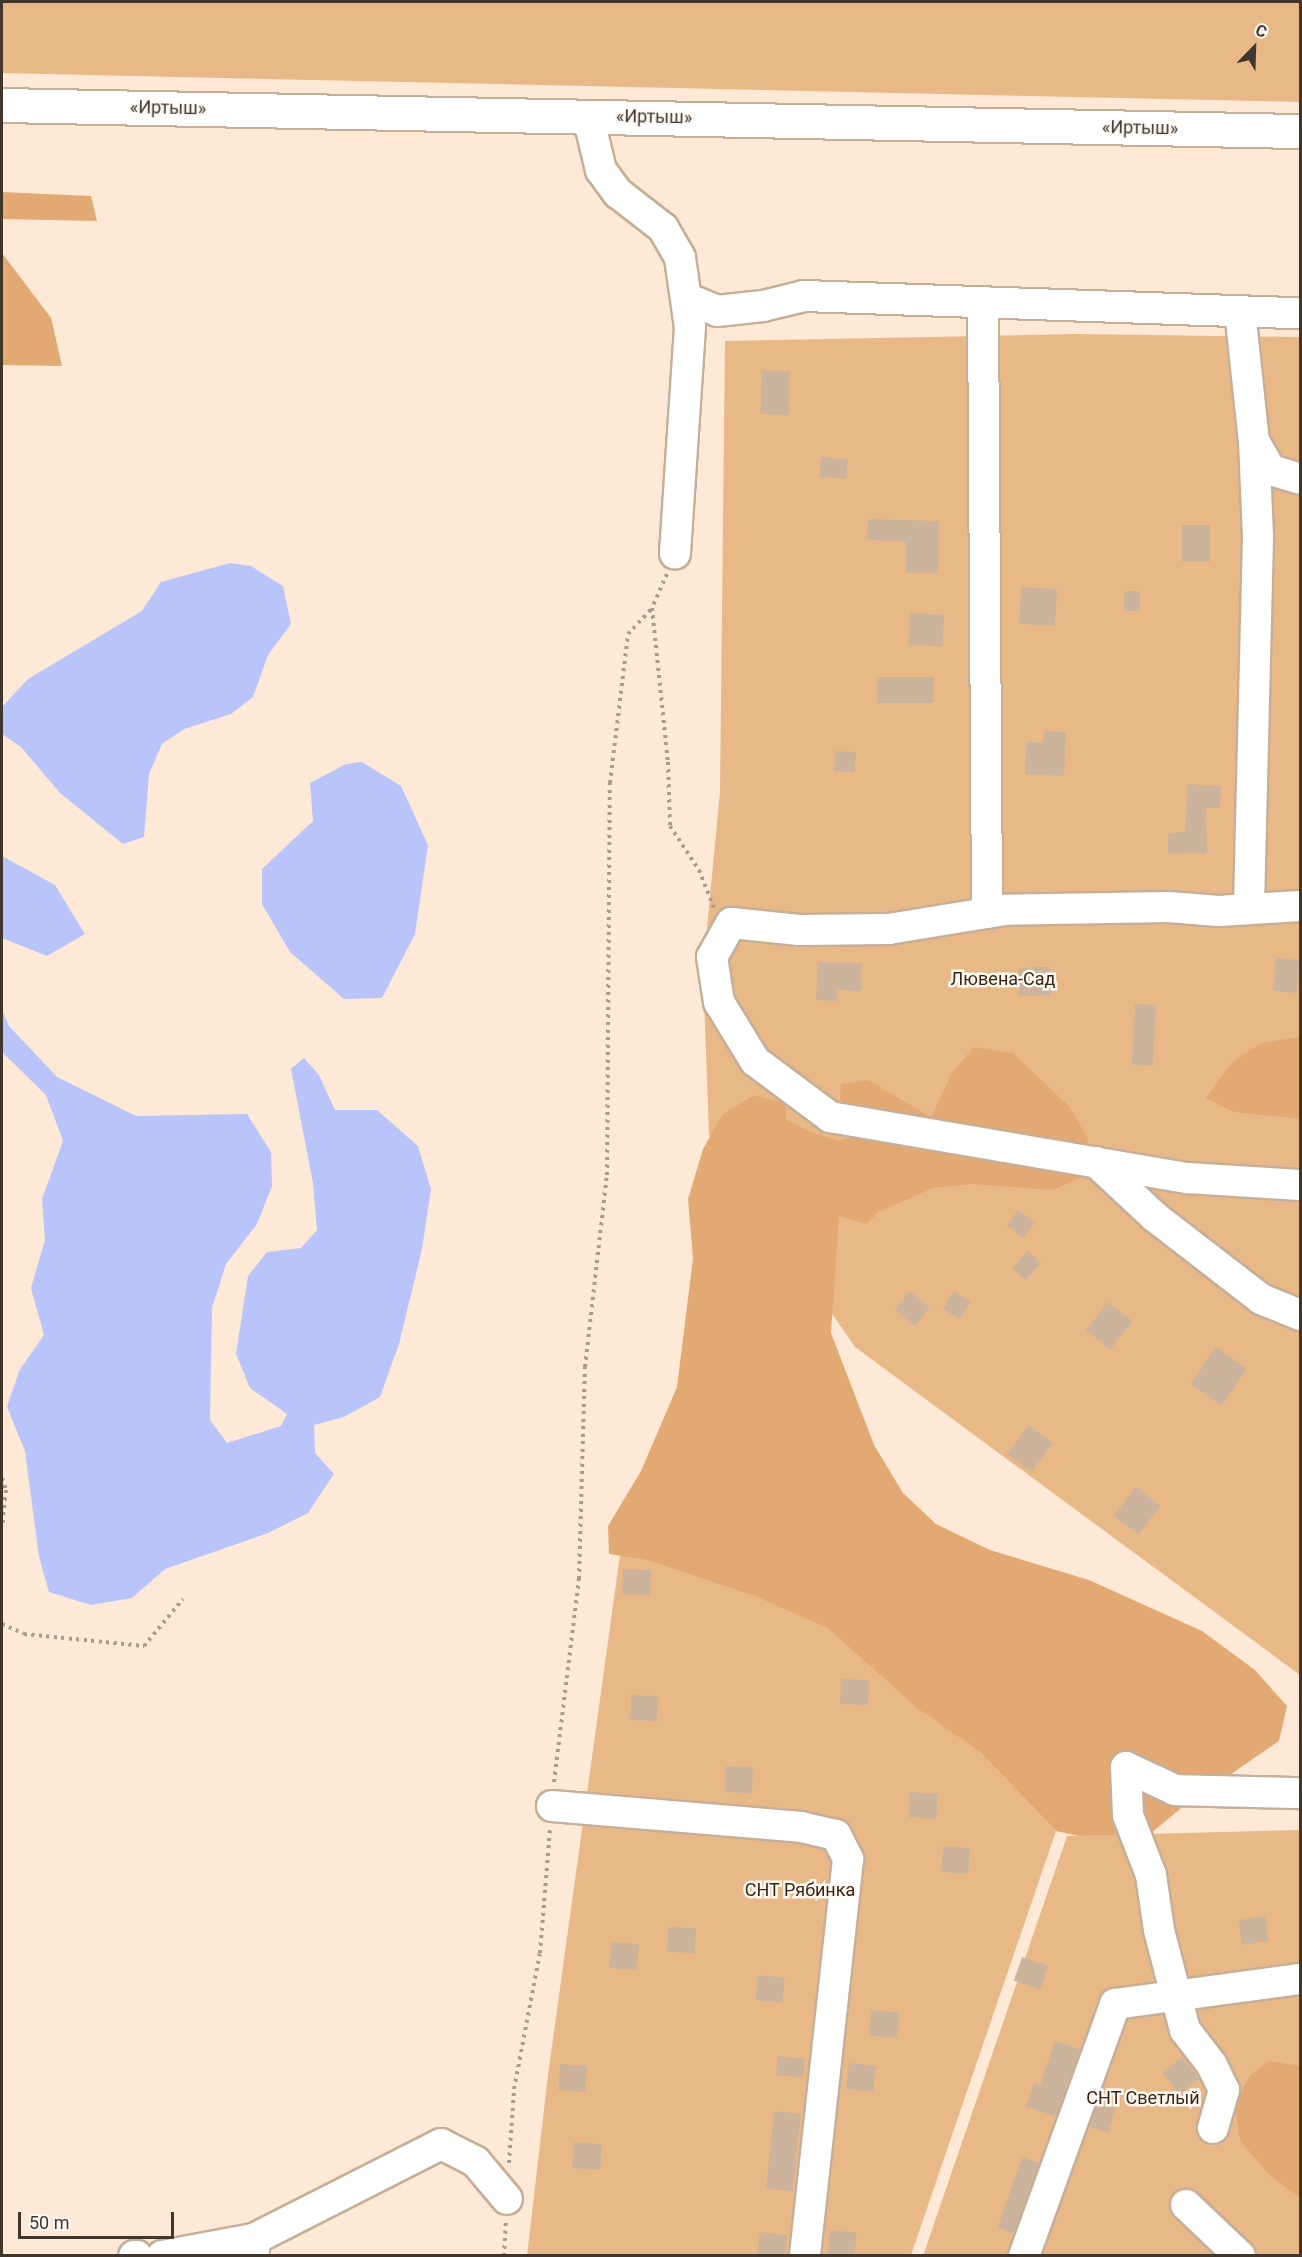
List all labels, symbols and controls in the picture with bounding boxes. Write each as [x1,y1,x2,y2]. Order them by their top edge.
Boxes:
north arrow [1224,18,1284,78]
text: С [1253,20,1270,42]
street label: «Иртыш» [130,97,206,119]
street label: «Иртыш» [616,106,692,128]
street label: «Иртыш» [1102,117,1178,139]
park label: Лювена-Сад [951,968,1055,990]
park label: СНТ Рябинка [745,1879,855,1901]
park label: СНТ Светлый [1086,2087,1200,2109]
scale bar [21,2200,177,2238]
text: 50 m [29,2212,69,2233]

